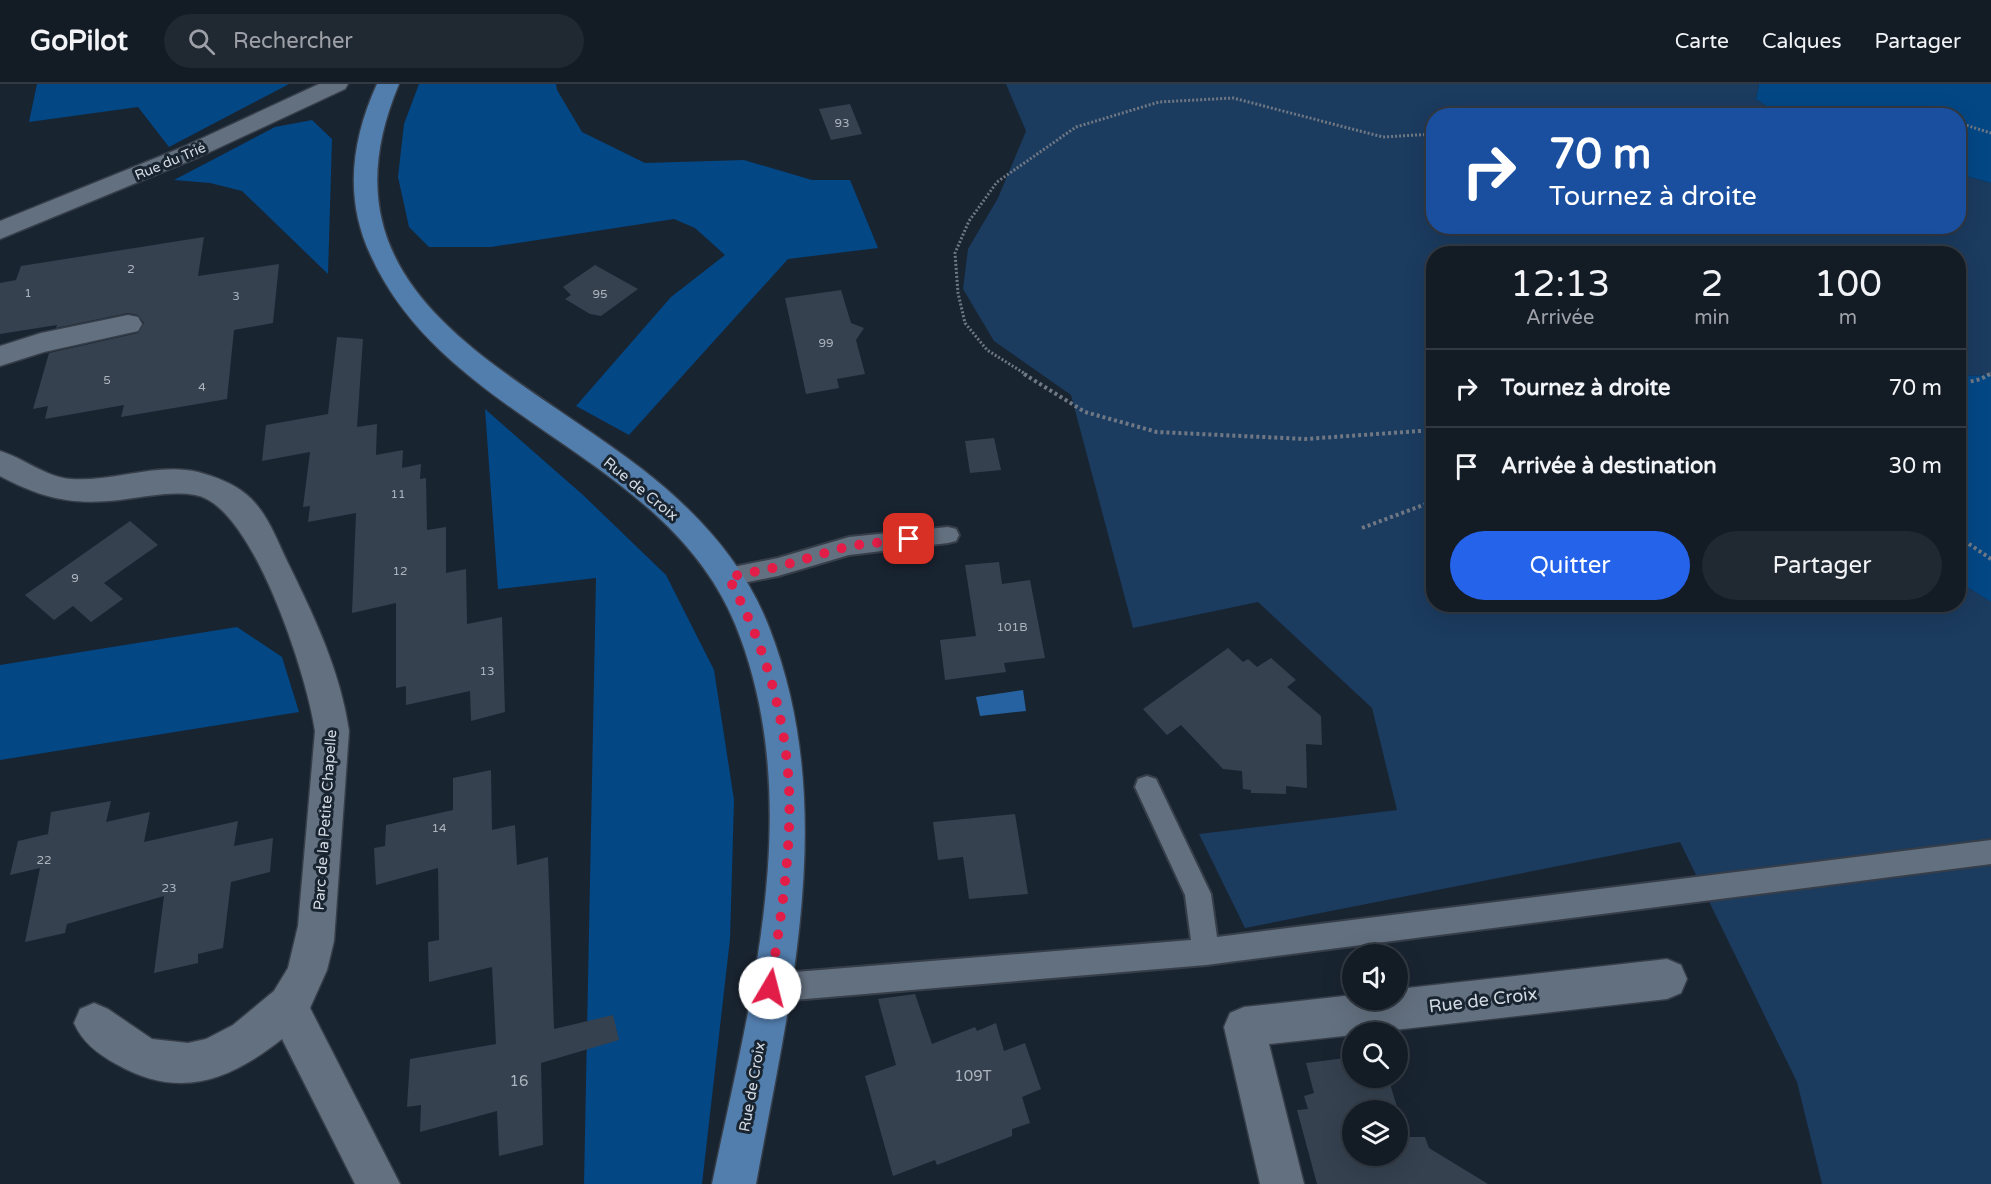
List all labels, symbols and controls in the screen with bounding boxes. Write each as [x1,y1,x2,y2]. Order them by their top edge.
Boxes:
search box [164,14,584,68]
text: GoPilot [30,24,128,58]
icon: search [185,25,218,58]
text: Rechercher [233,28,353,54]
text: Carte [1675,29,1729,54]
text: Calques [1762,29,1842,54]
text: Partager [1875,29,1961,54]
house number: 93 [834,116,850,130]
text: 70 m [1549,129,1651,180]
icon: right [1450,132,1528,210]
street label: Rue du Trié [132,139,208,184]
text: Tournez à droite [1549,180,1757,213]
house number: 2 [127,262,135,276]
text: 12:13 [1510,263,1610,306]
text: 2 [1701,263,1723,306]
text: 100 [1814,263,1882,306]
house number: 1 [24,286,32,300]
house number: 95 [592,287,608,301]
house number: 3 [232,289,240,303]
text: Arrivée [1526,306,1594,330]
text: min [1694,306,1730,330]
text: m [1839,306,1857,330]
house number: 99 [818,336,834,350]
icon: right [1450,372,1483,405]
house number: 5 [103,373,111,387]
text: Tournez à droite [1501,375,1670,401]
text: 70 m [1888,375,1942,401]
house number: 4 [198,380,206,394]
icon: arrive [1450,450,1483,483]
street label: Rue de Croix [600,453,682,525]
text: Arrivée à destination [1501,453,1717,479]
text: 30 m [1888,453,1942,479]
house number: 11 [390,487,406,501]
pin [883,513,934,564]
icon: arrive [892,522,925,555]
button: Quitter [1450,531,1690,600]
button: Partager [1702,531,1942,600]
house number: 12 [392,564,408,578]
house number: 9 [71,571,79,585]
house number: 101B [997,620,1027,634]
house number: 13 [479,664,495,678]
street label: Parc de la Petite Chapelle [310,729,340,911]
house number: 14 [431,821,447,835]
house number: 22 [36,853,52,867]
house number: 23 [161,881,177,895]
map controls [1342,944,1408,1166]
button: sound [1342,944,1408,1010]
position arrow [738,956,802,1020]
street label: Rue de Croix [1428,982,1538,1018]
button: search [1342,1022,1408,1088]
street label: Rue de Croix [735,1041,769,1133]
house number: 109T [954,1067,992,1085]
house number: 16 [510,1072,528,1090]
button: layers [1342,1100,1408,1166]

